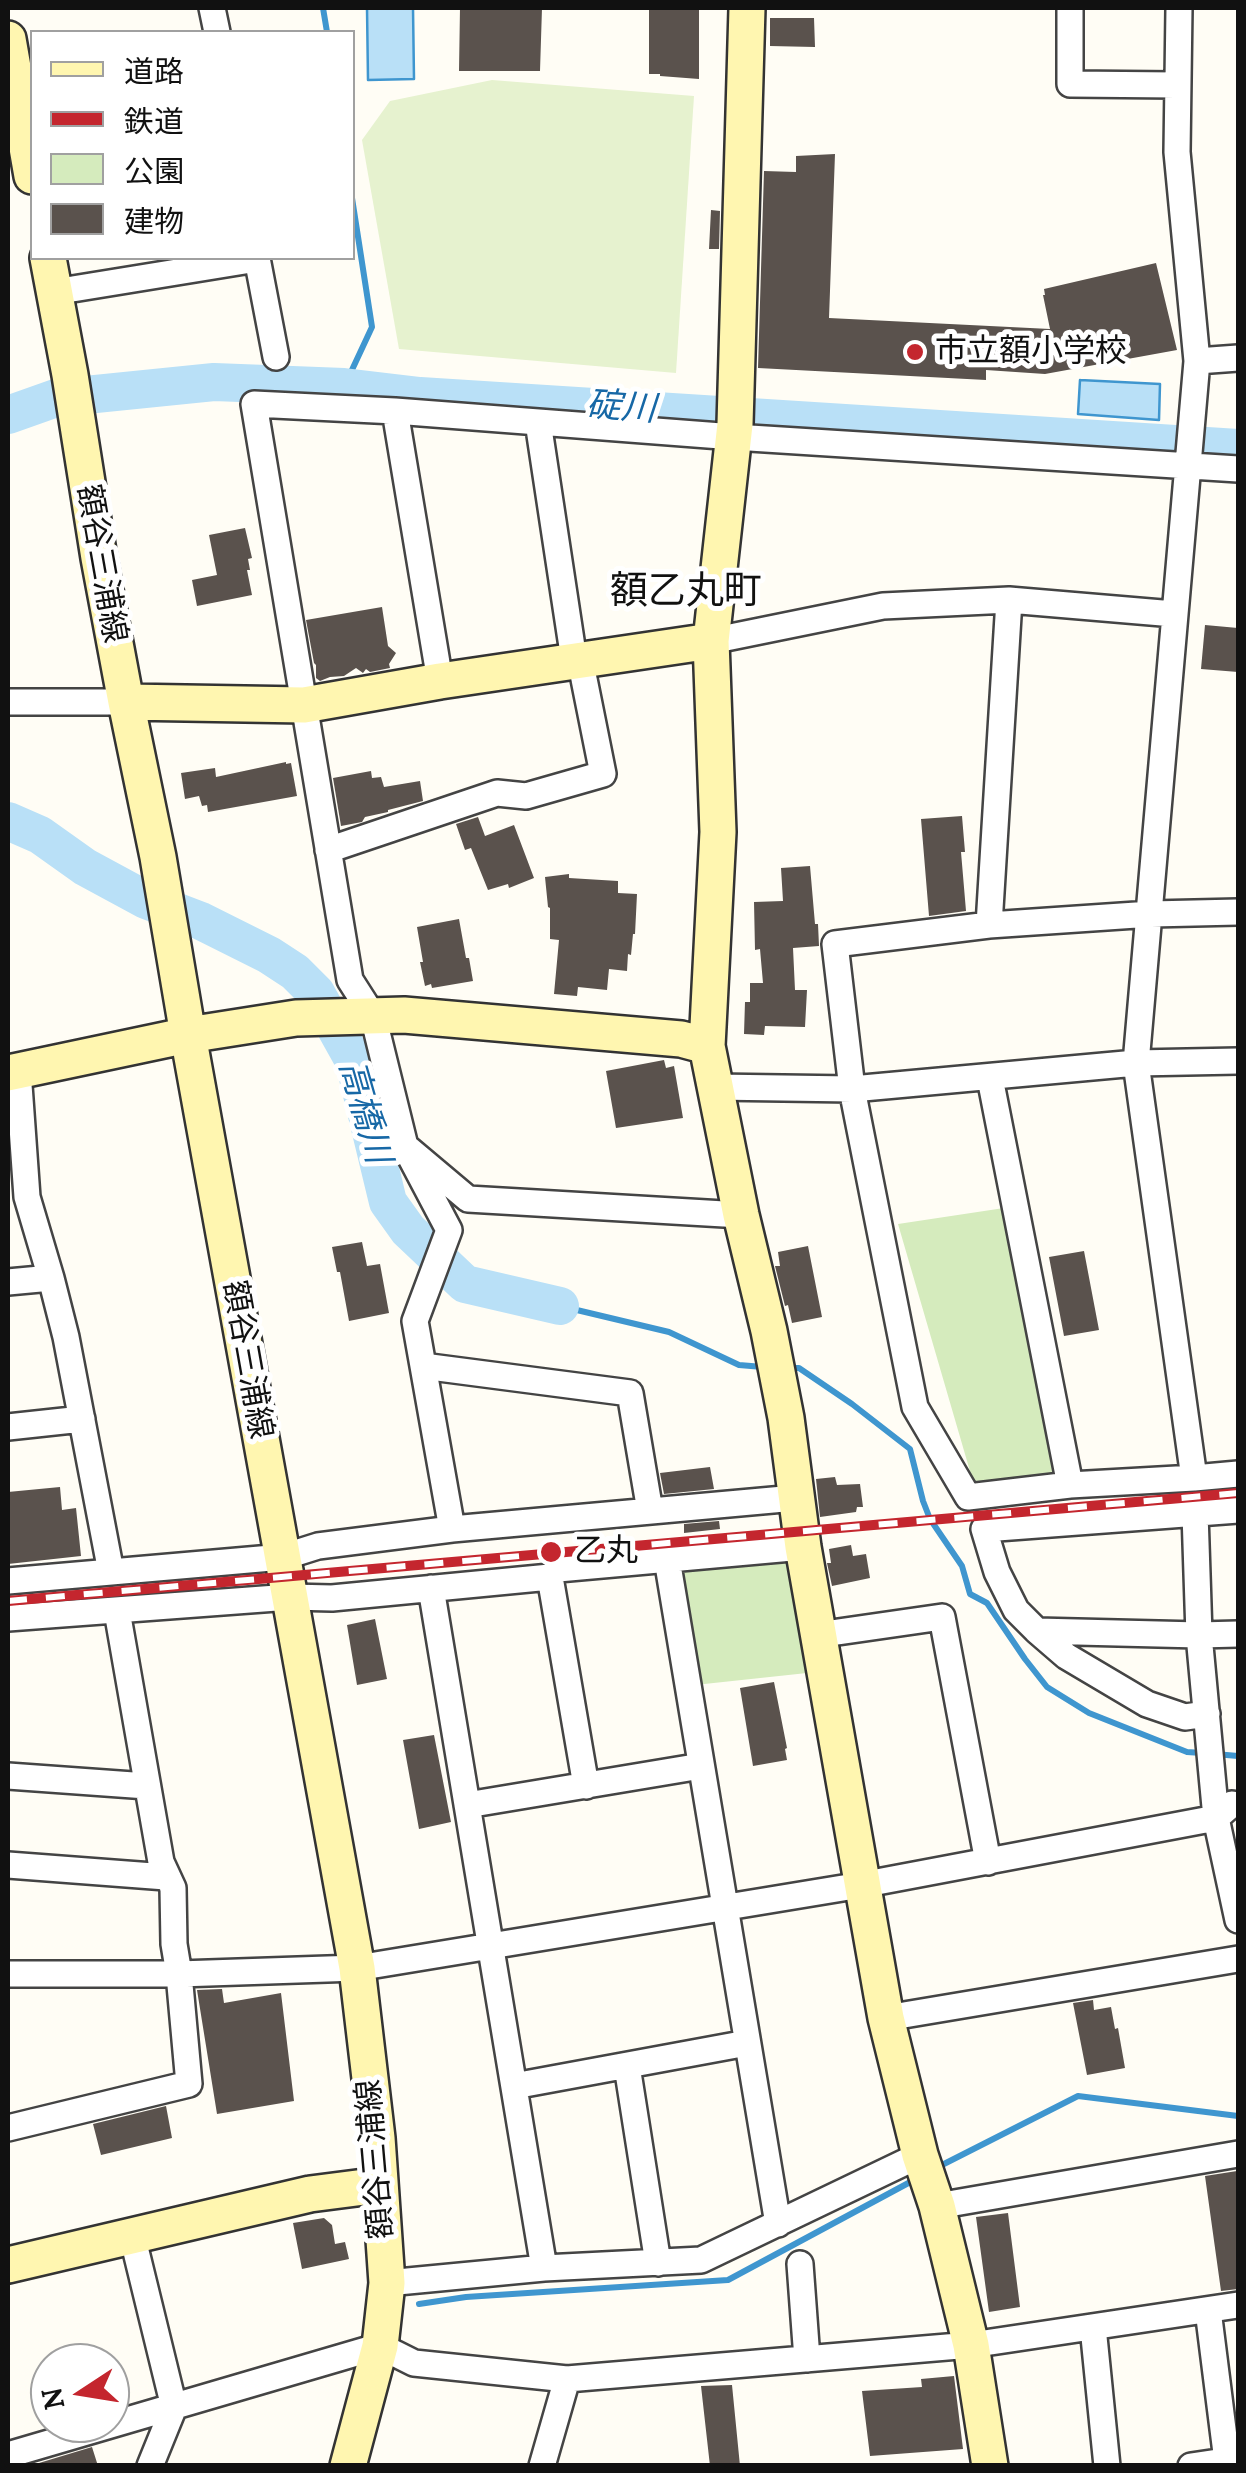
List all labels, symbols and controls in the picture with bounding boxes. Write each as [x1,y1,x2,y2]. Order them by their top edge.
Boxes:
legend [30,30,355,260]
text: 道路 [124,52,184,90]
text: 鉄道 [124,102,184,140]
text: 公園 [124,152,184,190]
text: 建物 [124,202,184,240]
place label: 市立額小学校 [935,333,1127,371]
marker: 市立額小学校 [904,341,926,363]
water label: 碇川 [585,385,657,431]
street label: 額谷三浦線 [68,482,134,646]
district label: 額乙丸町 [610,569,762,615]
water label: 高橋川 [329,1056,399,1168]
street label: 額谷三浦線 [214,1278,280,1442]
place label: 乙丸 [574,1533,638,1571]
marker: 乙丸 [538,1539,564,1565]
street label: 額谷三浦線 [350,2078,402,2240]
north arrow [30,2343,130,2443]
text: N [33,2384,72,2413]

